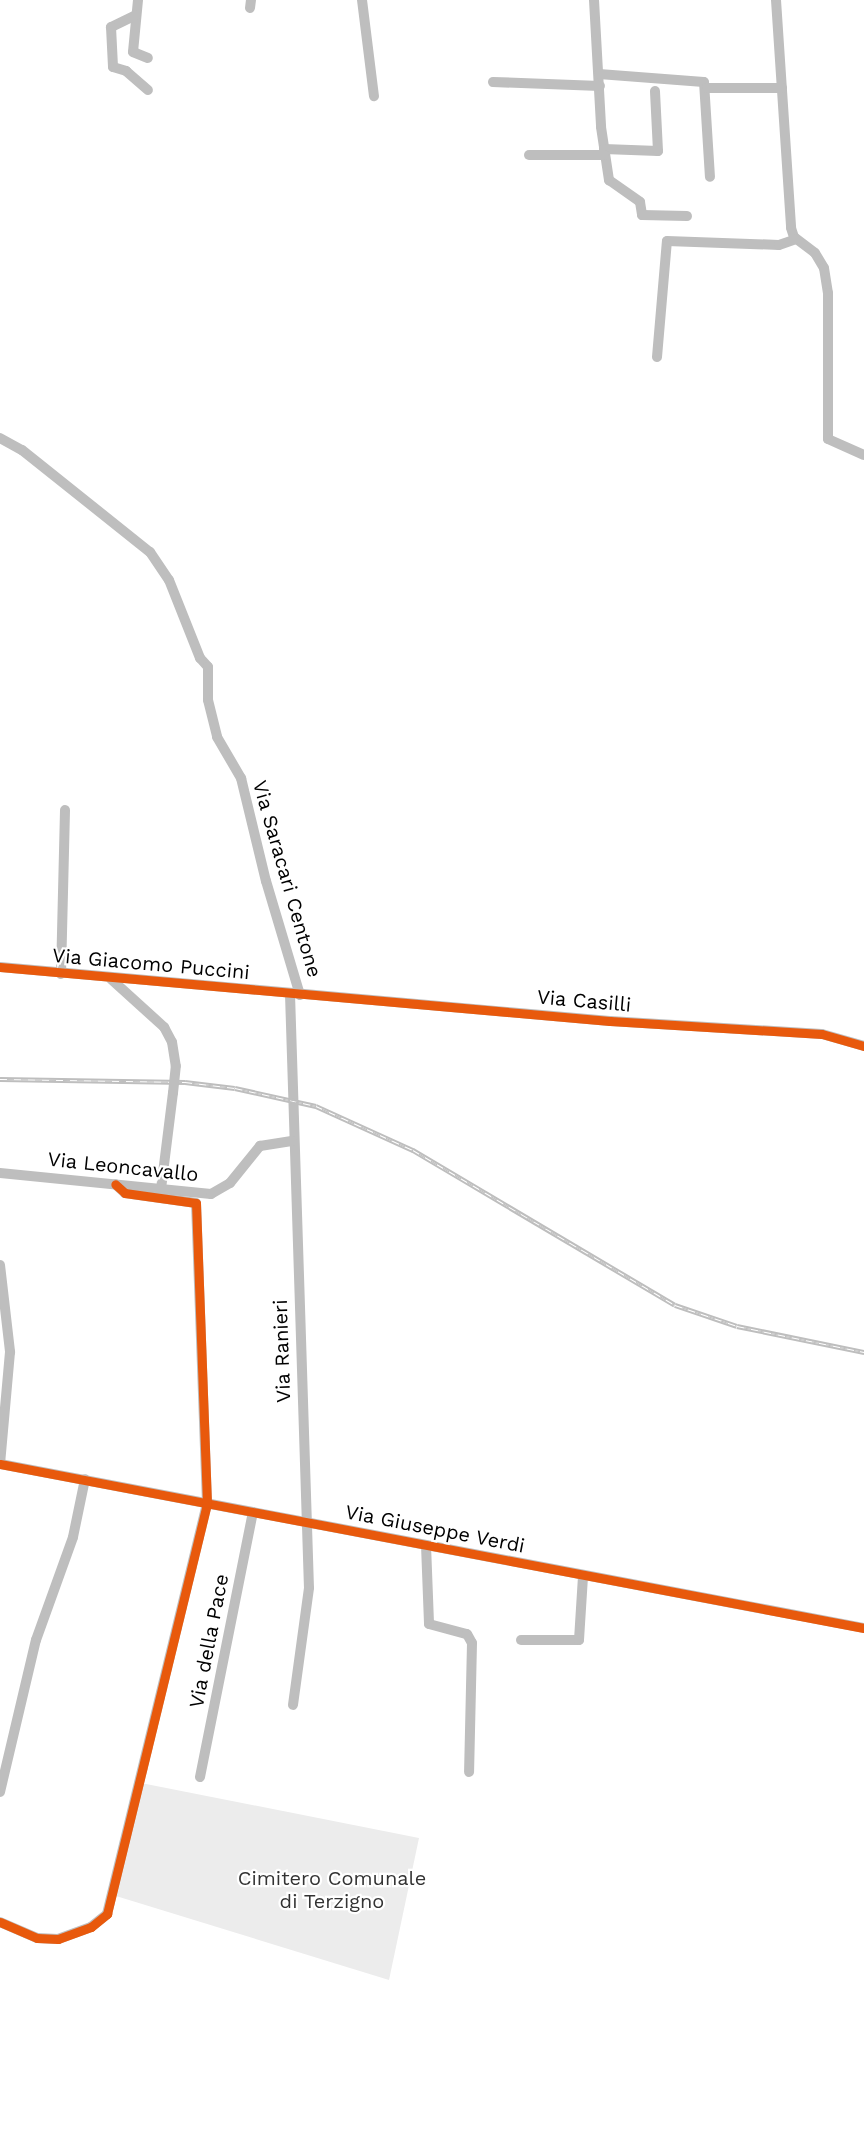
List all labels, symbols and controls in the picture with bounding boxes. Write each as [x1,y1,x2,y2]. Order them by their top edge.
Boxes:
street label: Via Saracari Centone [247,778,327,980]
street label: Via Giacomo Puccini [51,943,251,985]
street label: Via Casilli [536,985,632,1017]
street label: Via Leoncavallo [46,1147,200,1187]
street label: Via Ranieri [268,1299,296,1403]
street label: Via Giuseppe Verdi [343,1500,527,1558]
street label: Via della Pace [184,1571,234,1711]
park label: Cimitero Comunale di Terzigno [238,1866,426,1913]

